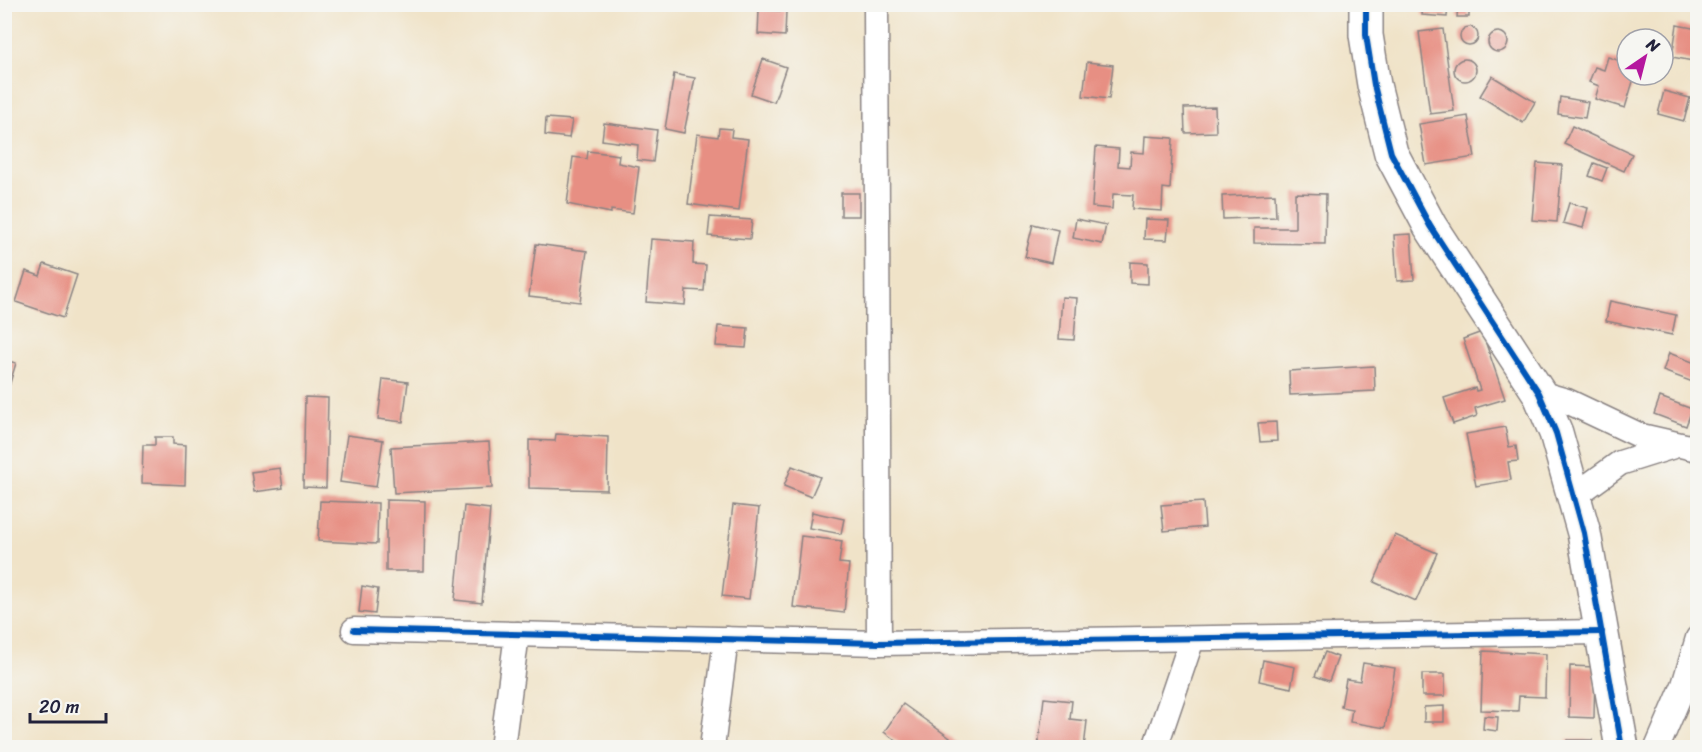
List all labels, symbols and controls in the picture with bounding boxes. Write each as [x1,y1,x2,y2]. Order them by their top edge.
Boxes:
north arrow [1615,27,1675,87]
text: N [1640,29,1667,61]
scale bar [30,686,106,724]
text: 20 m [39,691,79,723]

